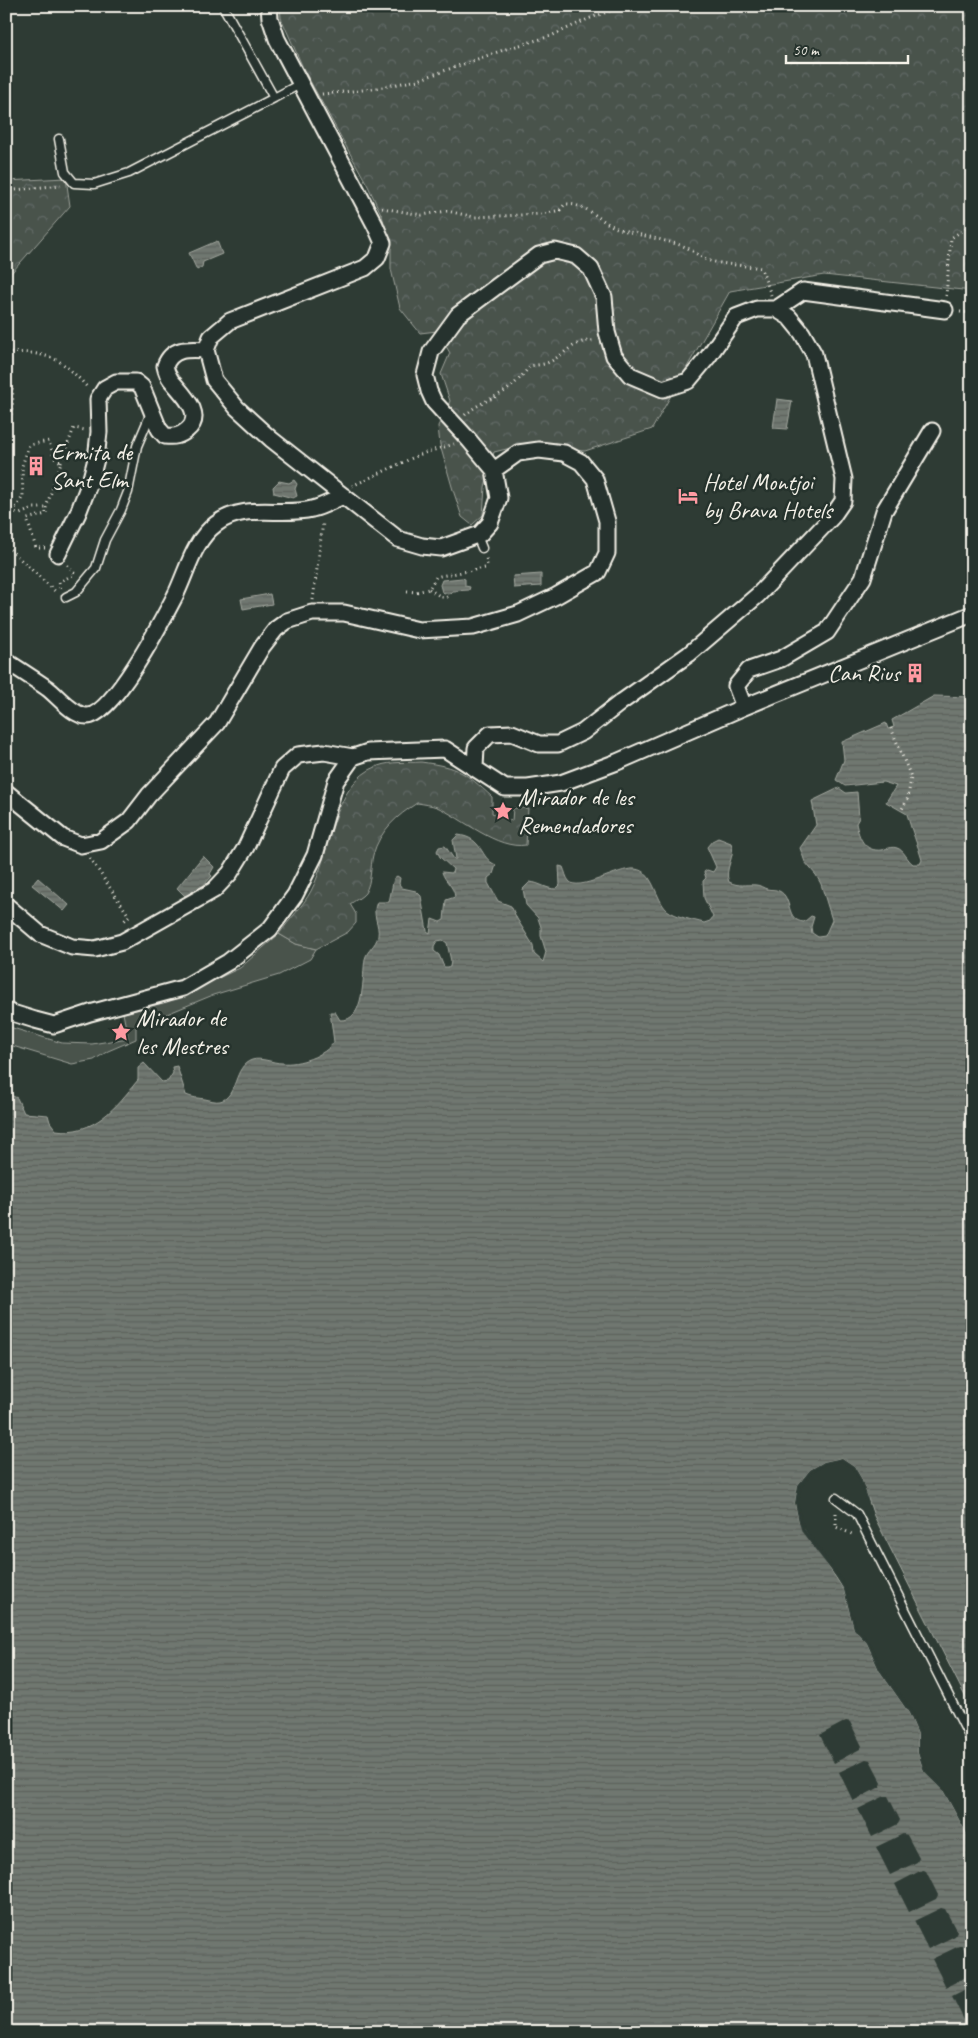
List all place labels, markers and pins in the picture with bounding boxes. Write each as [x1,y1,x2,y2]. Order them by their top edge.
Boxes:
place label: Ermita de Sant Elm [51,437,134,495]
building icon: Ermita de Sant Elm [25,455,47,477]
place label: Hotel Montjoi by Brava Hotels [703,467,835,525]
hotel icon: Hotel Montjoi by Brava Hotels [677,485,699,507]
place label: Can Rius [828,658,902,688]
building icon: Can Rius [904,662,926,684]
place label: Mirador de les Remendadores [518,782,636,840]
place icon: Mirador de les Remendadores [492,800,514,822]
place label: Mirador de les Mestres [136,1003,229,1061]
place icon: Mirador de les Mestres [110,1021,132,1043]

